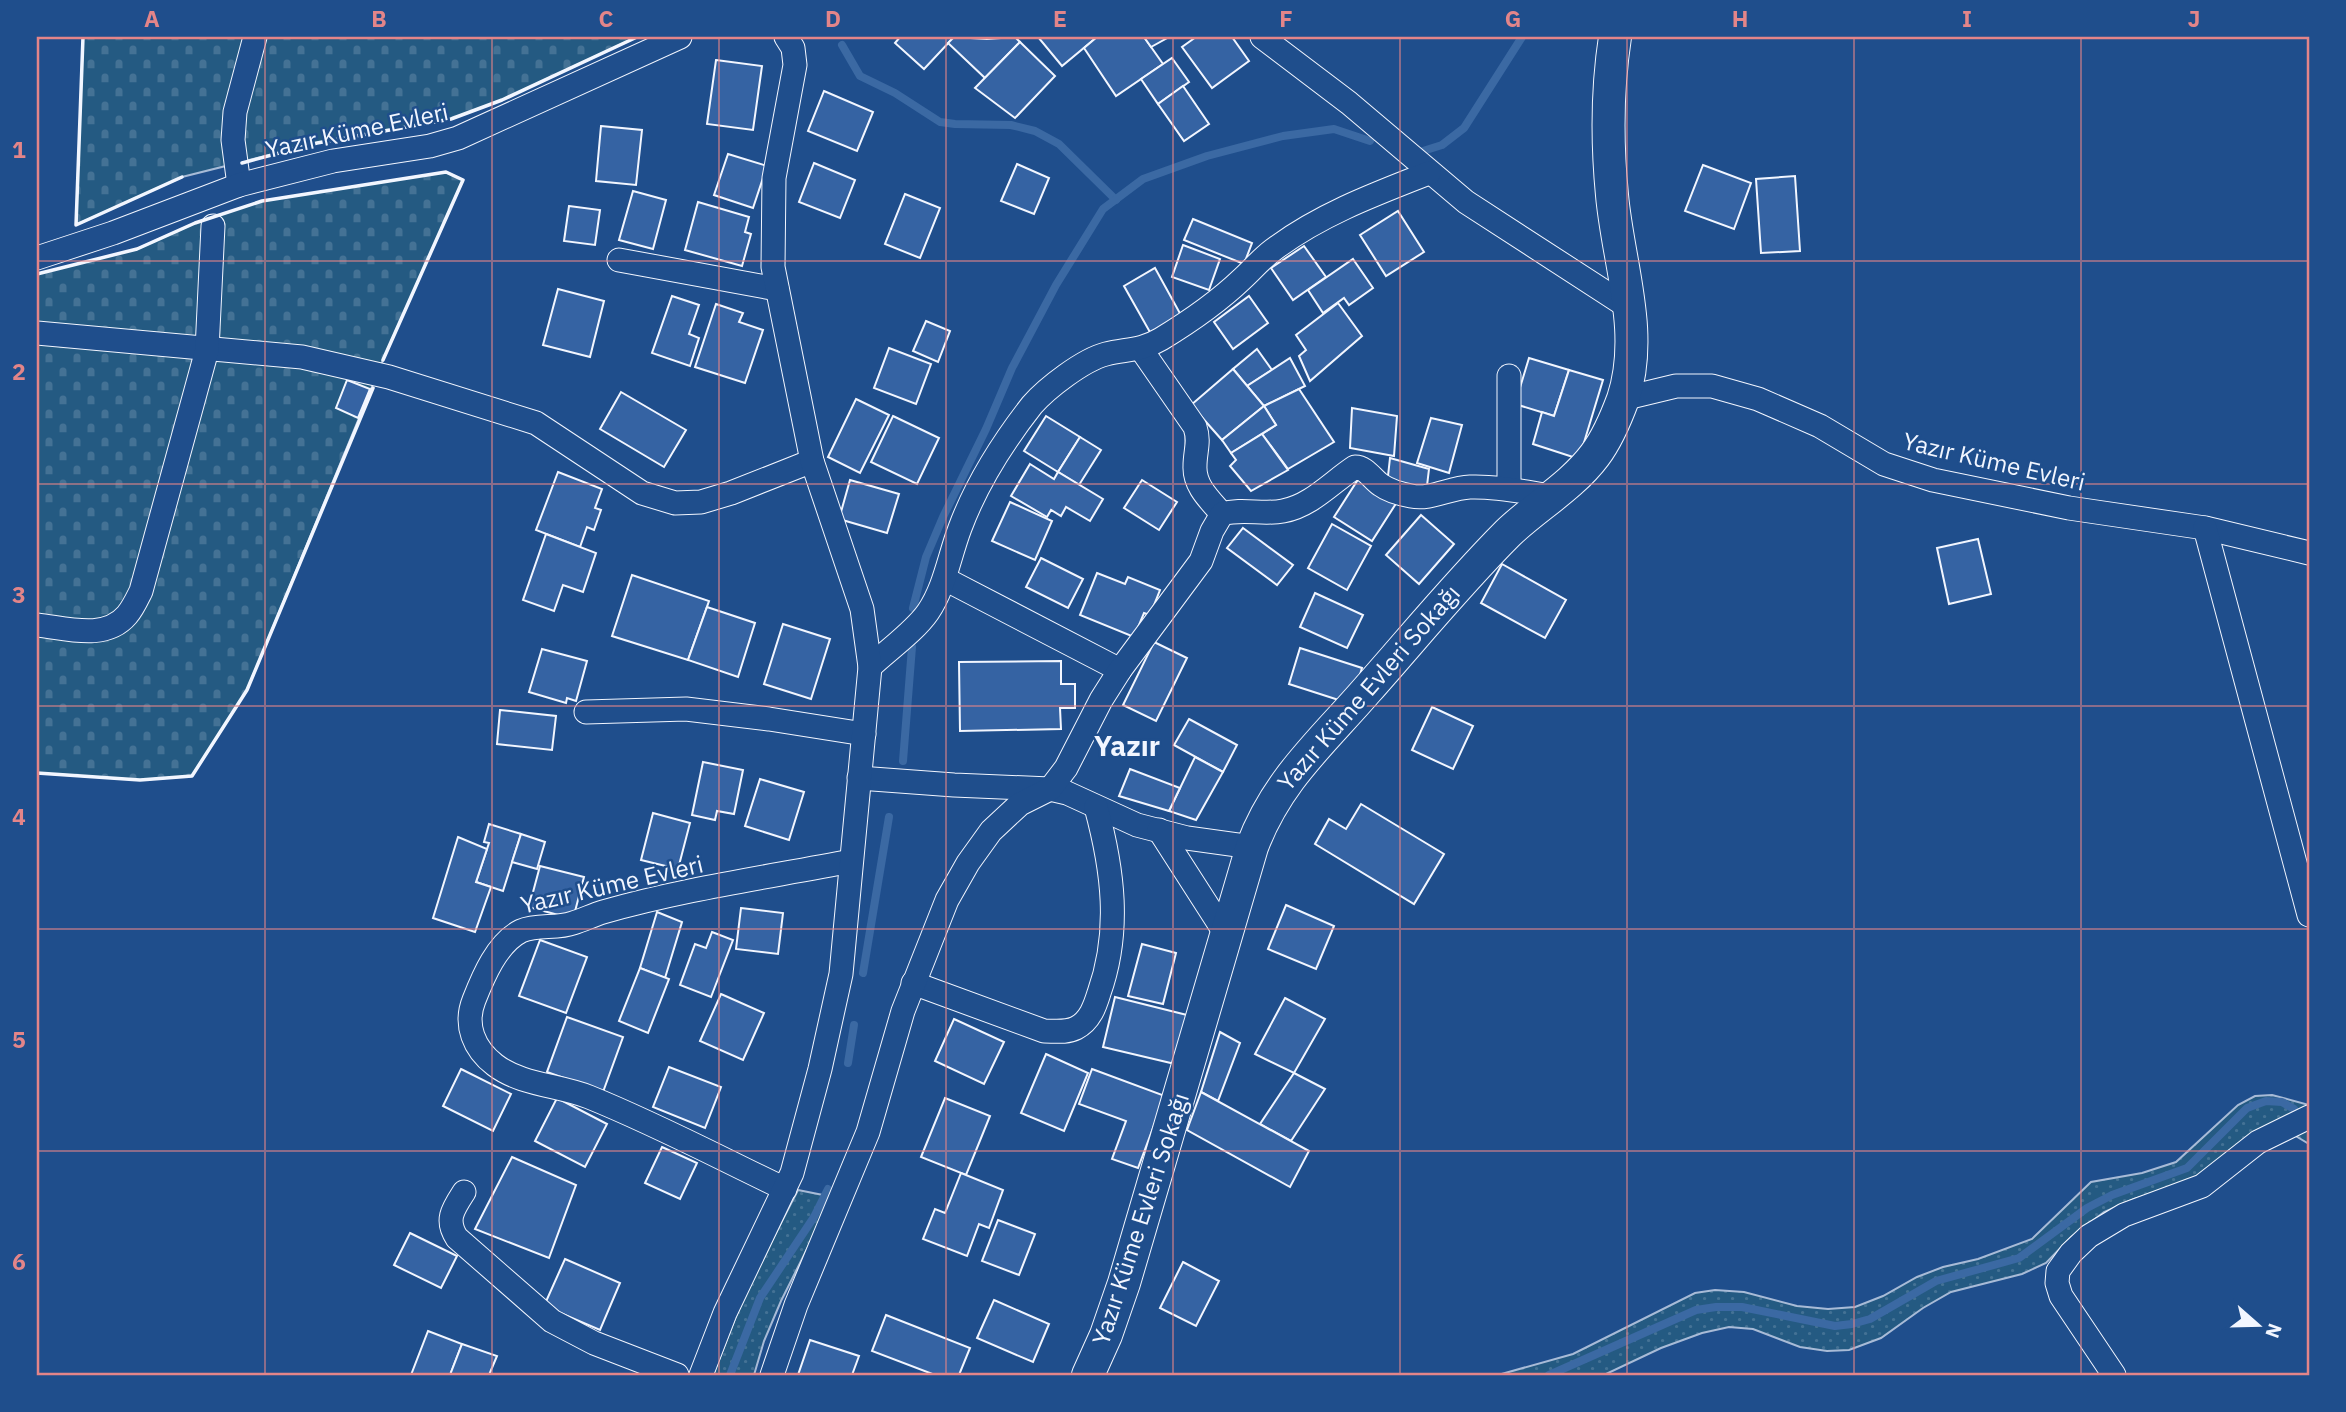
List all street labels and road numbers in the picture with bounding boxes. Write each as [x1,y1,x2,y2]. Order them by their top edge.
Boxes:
street label: Yazır Küme Evleri [262,95,451,165]
street label: Yazır Küme Evleri [1900,424,2089,498]
street label: Yazır Küme Evleri Sokağı [1270,577,1467,797]
street label: Yazır Küme Evleri [517,847,706,921]
street label: Yazır Küme Evleri Sokağı [1084,1089,1196,1349]

